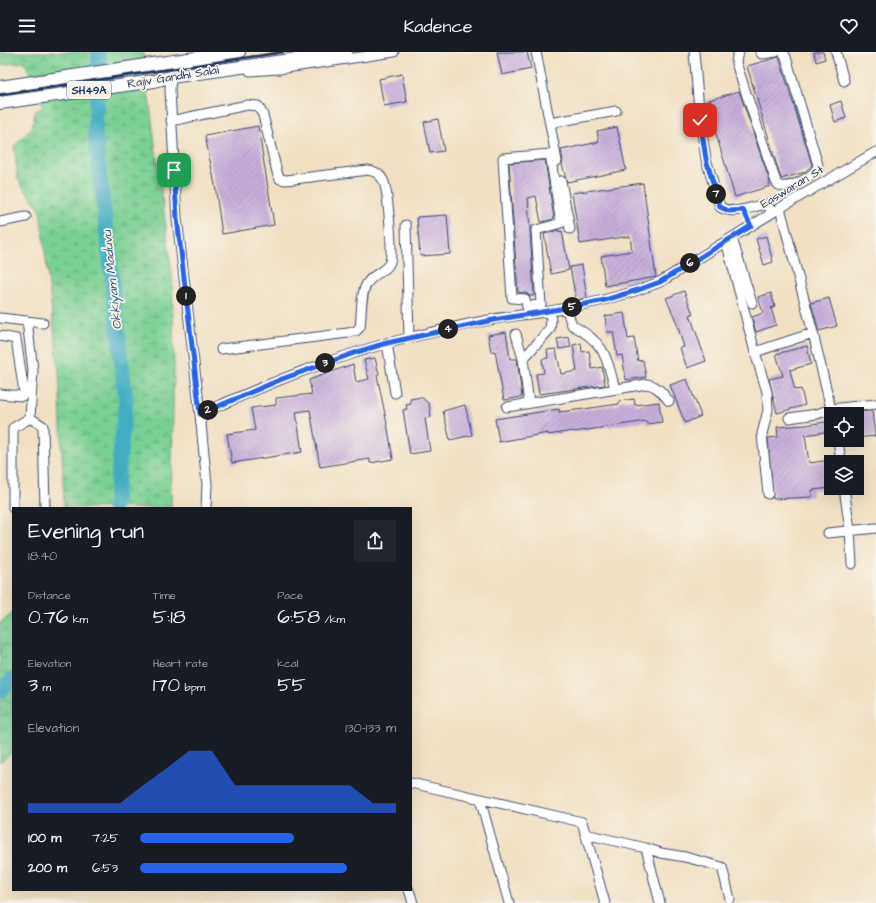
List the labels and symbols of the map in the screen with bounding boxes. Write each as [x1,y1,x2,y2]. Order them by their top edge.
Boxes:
street label: Rajiv Gandhi Salai [126,61,220,93]
road number: SH49A [67,81,111,99]
pin [683,103,717,137]
pin [157,153,191,187]
street label: Easwaran St [757,161,827,213]
pin: 7 [706,184,726,204]
water label: Okkiyam Maduvu [98,228,127,331]
pin: 6 [680,253,700,273]
pin: 1 [176,286,196,306]
pin: 5 [562,297,582,317]
pin: 4 [438,319,458,339]
pin: 3 [315,353,335,373]
pin: 2 [198,400,218,420]

